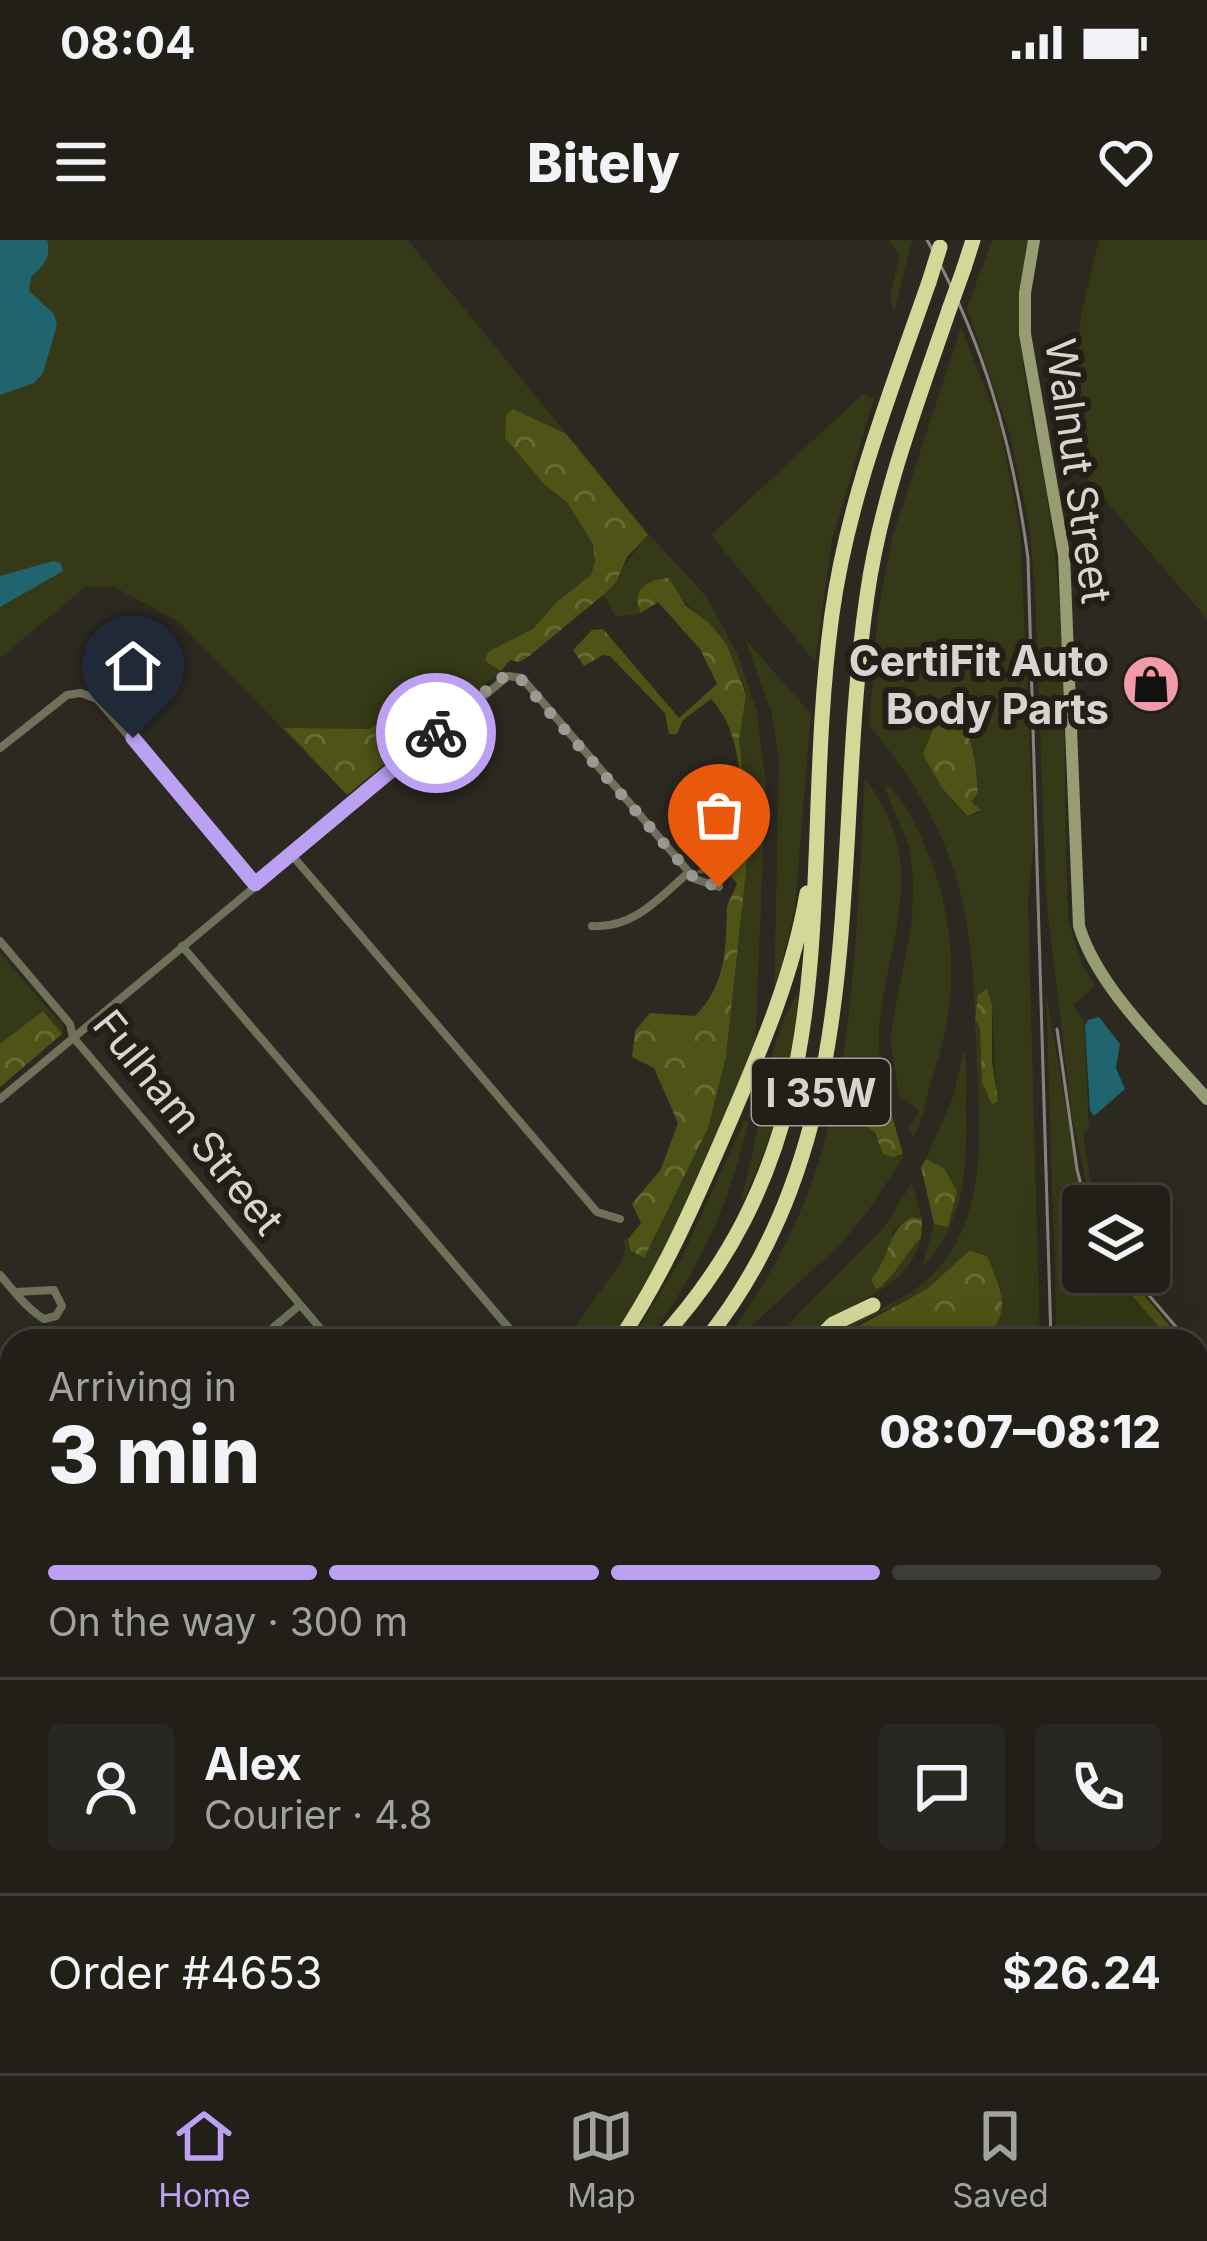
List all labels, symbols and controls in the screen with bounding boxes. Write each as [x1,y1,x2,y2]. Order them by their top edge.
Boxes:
text: 08:04 [60,15,195,70]
icon: menu [48,129,114,195]
icon: heart [1093,129,1159,195]
text: Bitely [527,130,680,195]
street label: Walnut Street [1035,335,1123,607]
pin [82,615,184,738]
icon: home [100,633,166,699]
place label: CertiFit Auto Body Parts [849,635,1109,734]
shop icon: CertiFit Auto Body Parts [1120,653,1182,715]
courier [376,673,496,793]
icon: bike [403,700,469,766]
pin [668,764,770,887]
icon: bag [686,782,752,848]
street label: Fulham Street [83,1000,295,1244]
road number: I 35W [752,1059,890,1125]
map controls [1062,1185,1170,1293]
button: layers [1062,1185,1170,1293]
text: Arriving in [48,1363,237,1410]
text: 08:07–08:12 [879,1404,1161,1459]
text: 3 min [48,1407,260,1502]
text: On the way · 300 m [48,1598,408,1645]
button: person [48,1724,174,1850]
button: chat [879,1724,1005,1850]
button: phone [1035,1724,1161,1850]
text: Alex [204,1736,302,1791]
text: Courier · 4.8 [204,1791,433,1838]
text: Order #4653 [48,1945,323,2000]
text: $26.24 [1002,1945,1161,2000]
tab: Home [158,2103,251,2215]
tab: Map [567,2103,636,2215]
tab: Saved [952,2103,1049,2215]

